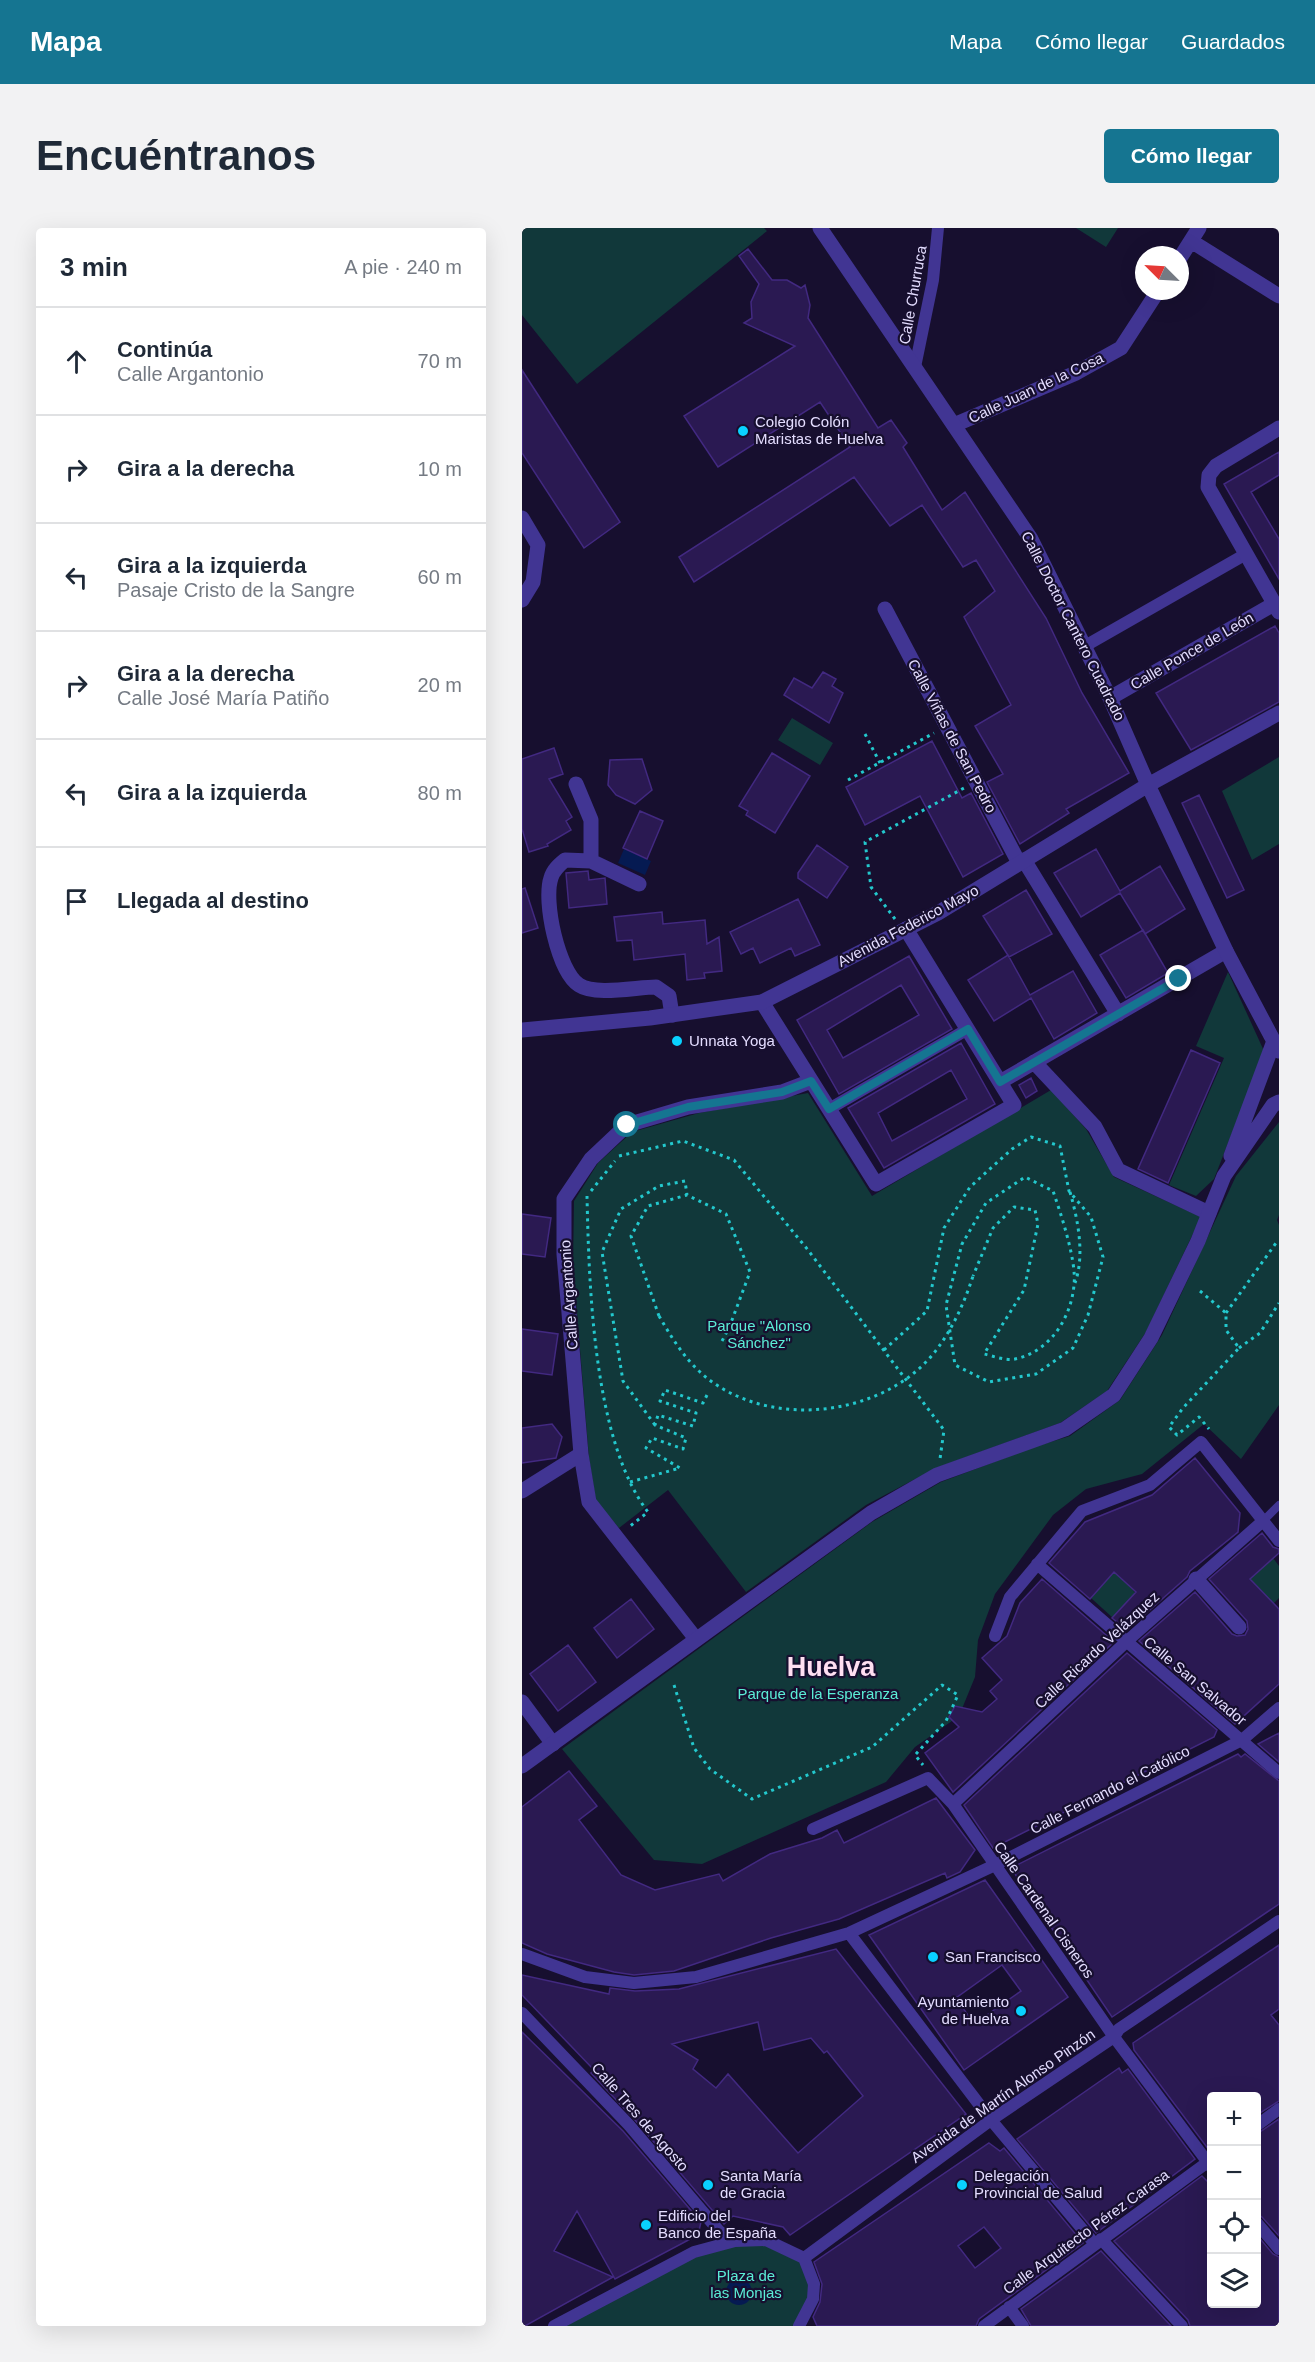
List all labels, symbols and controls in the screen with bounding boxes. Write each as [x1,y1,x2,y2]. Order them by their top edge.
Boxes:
text: Mapa [30,26,102,57]
text: Mapa [949,30,1002,53]
text: Cómo llegar [1035,30,1148,53]
text: Guardados [1181,30,1285,53]
button: Cómo llegar [1104,129,1279,183]
text: Encuéntranos [36,132,316,179]
street label: Calle Churruca [895,244,930,346]
north arrow [1135,246,1189,300]
text: 3 min [60,252,128,282]
text: A pie · 240 m [344,256,462,278]
text: Continúa [117,337,212,362]
icon: ahead [60,345,93,378]
street label: Calle Juan de la Cosa [966,349,1106,426]
text: 70 m [418,350,462,372]
text: Calle Argantonio [117,363,264,385]
place label: Colegio Colón Maristas de Huelva [755,413,884,447]
marker: Colegio Colón Maristas de Huelva [736,424,750,438]
icon: right [60,453,93,486]
text: Gira a la derecha [117,456,294,481]
text: 10 m [418,458,462,480]
street label: Calle Doctor Cantero Cuadrado [1018,528,1129,723]
text: Gira a la izquierda [117,553,307,578]
icon: left [60,561,93,594]
text: 60 m [418,566,462,588]
text: Pasaje Cristo de la Sangre [117,579,355,601]
street label: Calle Ponce de León [1127,608,1256,693]
street label: Calle Viñas de San Pedro [905,656,1000,815]
text: Gira a la derecha [117,661,294,686]
icon: right [60,669,93,702]
text: 20 m [418,674,462,696]
text: Calle José María Patiño [117,687,329,709]
icon: left [60,777,93,810]
text: Gira a la izquierda [117,780,307,805]
text: 80 m [418,782,462,804]
street label: Avenida Federico Mayo [834,881,981,970]
icon: arrive [60,885,93,918]
text: Llegada al destino [117,888,309,913]
route end [1165,965,1191,991]
place label: Unnata Yoga [689,1032,776,1049]
marker: Unnata Yoga [670,1034,684,1048]
route start [613,1111,639,1137]
street label: Calle Argantonio [556,1240,581,1351]
park label: Parque "Alonso Sánchez" [707,1317,811,1351]
street label: Calle Ricardo Velázquez [1031,1588,1162,1712]
street label: Calle San Salvador [1141,1633,1250,1728]
district label: Huelva [787,1652,876,1682]
park label: Parque de la Esperanza [738,1685,899,1702]
street label: Calle Fernando el Católico [1027,1742,1192,1837]
street label: Calle Cardenal Cisneros [991,1838,1098,1981]
place label: San Francisco [945,1948,1041,1965]
marker: San Francisco [926,1950,940,1964]
place label: Ayuntamiento de Huelva [918,1993,1010,2027]
marker: Ayuntamiento de Huelva [1014,2004,1028,2018]
street label: Avenida de Martín Alonso Pinzón [907,2025,1098,2166]
street label: Calle Tres de Agosto [589,2059,692,2174]
map controls [1207,2092,1261,2308]
button: + [1207,2092,1261,2146]
button: − [1207,2146,1261,2200]
street label: Calle Arquitecto Pérez Carasa [999,2165,1173,2298]
place label: Santa María de Gracia [720,2167,802,2201]
place label: Delegación Provincial de Salud [974,2167,1102,2201]
marker: Santa María de Gracia [701,2178,715,2192]
marker: Delegación Provincial de Salud [955,2178,969,2192]
button: locate [1207,2200,1261,2254]
place label: Edificio del Banco de España [658,2207,777,2241]
marker: Edificio del Banco de España [639,2218,653,2232]
button: layers [1207,2254,1261,2308]
park label: Plaza de las Monjas [710,2267,782,2301]

